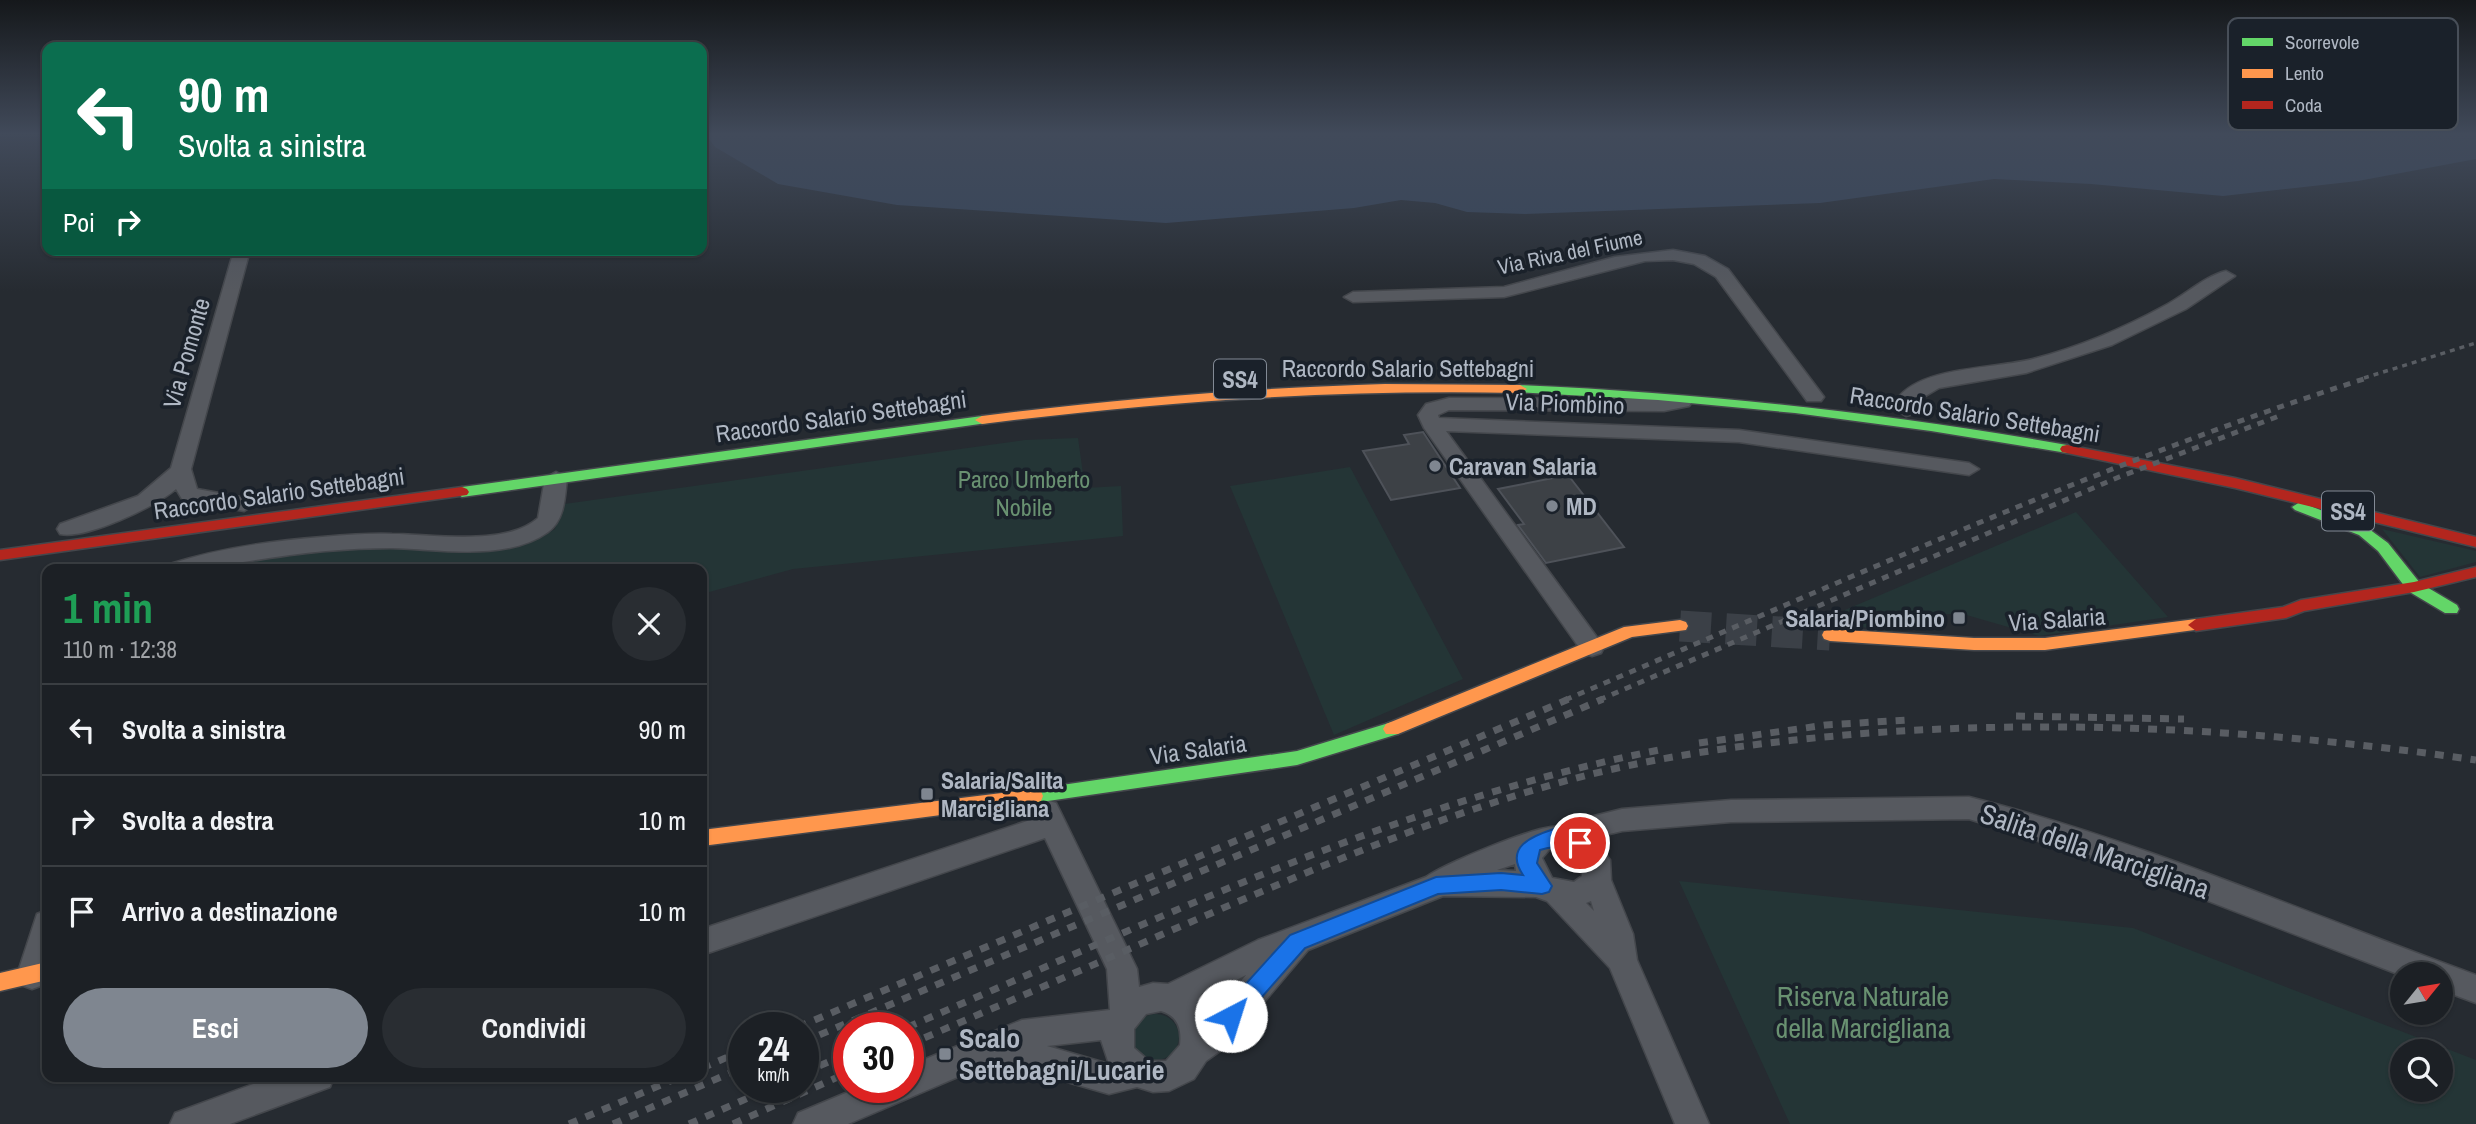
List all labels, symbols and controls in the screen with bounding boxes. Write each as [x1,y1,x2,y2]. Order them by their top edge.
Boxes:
legend [2228,18,2458,130]
text: Scorrevole [2285,29,2359,55]
text: Lento [2285,60,2324,86]
text: 90 m [178,61,270,127]
icon: left [63,70,154,161]
text: Coda [2285,92,2323,118]
text: Svolta a sinistra [178,124,366,167]
icon: right [109,203,147,241]
text: Poi [63,205,95,240]
street label: Via Riva del Fiume [1495,223,1645,281]
street label: Via Pomonte [155,294,217,412]
street label: Raccordo Salario Settebagni [1282,352,1534,384]
road number: SS4 [1214,360,1266,398]
street label: Raccordo Salario Settebagni [1848,378,2102,450]
street label: Raccordo Salario Settebagni [714,383,968,449]
street label: Via Piombino [1505,385,1625,421]
place label: Caravan Salaria [1449,450,1597,482]
marker: Caravan Salaria [1427,458,1443,474]
street label: Raccordo Salario Settebagni [152,460,406,526]
park label: Parco Umberto Nobile [958,463,1090,523]
place label: MD [1566,490,1597,522]
road number: SS4 [2322,491,2374,530]
marker: MD [1544,498,1560,514]
text: 1 min [63,580,153,636]
button: close [612,587,686,661]
street label: Via Salaria [2007,600,2107,638]
place label: Salaria/Piombino [1785,602,1945,634]
marker: Salaria/Piombino [1951,610,1967,626]
text: 110 m · 12:38 [63,634,177,665]
icon: left [63,711,101,749]
text: Svolta a sinistra [122,712,286,747]
text: 90 m [639,712,686,747]
street label: Via Salaria [1148,726,1248,772]
place label: Salaria/Salita Marcigliana [941,764,1064,824]
marker: Salaria/Salita Marcigliana [919,786,935,802]
street label: Salita della Marcigliana [1975,794,2215,908]
icon: right [63,802,101,840]
text: Svolta a destra [122,803,274,838]
text: 10 m [639,803,686,838]
pin [1550,813,1610,873]
icon: arrive [1561,824,1599,862]
icon: arrive [63,893,101,931]
text: Arrivo a destinazione [122,894,338,929]
text: 10 m [639,894,686,929]
north arrow [2390,962,2454,1026]
map controls [2390,962,2453,1102]
park label: Riserva Naturale della Marcigliana [1776,977,1951,1047]
position arrow [1194,979,1268,1053]
button: Esci [63,988,368,1068]
button: Condividi [382,988,686,1068]
speed limit sign: 30 [833,1012,924,1103]
place label: Scalo Settebagni/Lucarie [959,1019,1164,1089]
text: 24 [758,1025,789,1072]
button: search [2390,1039,2453,1102]
marker: Scalo Settebagni/Lucarie [937,1046,953,1062]
text: km/h [758,1062,790,1087]

